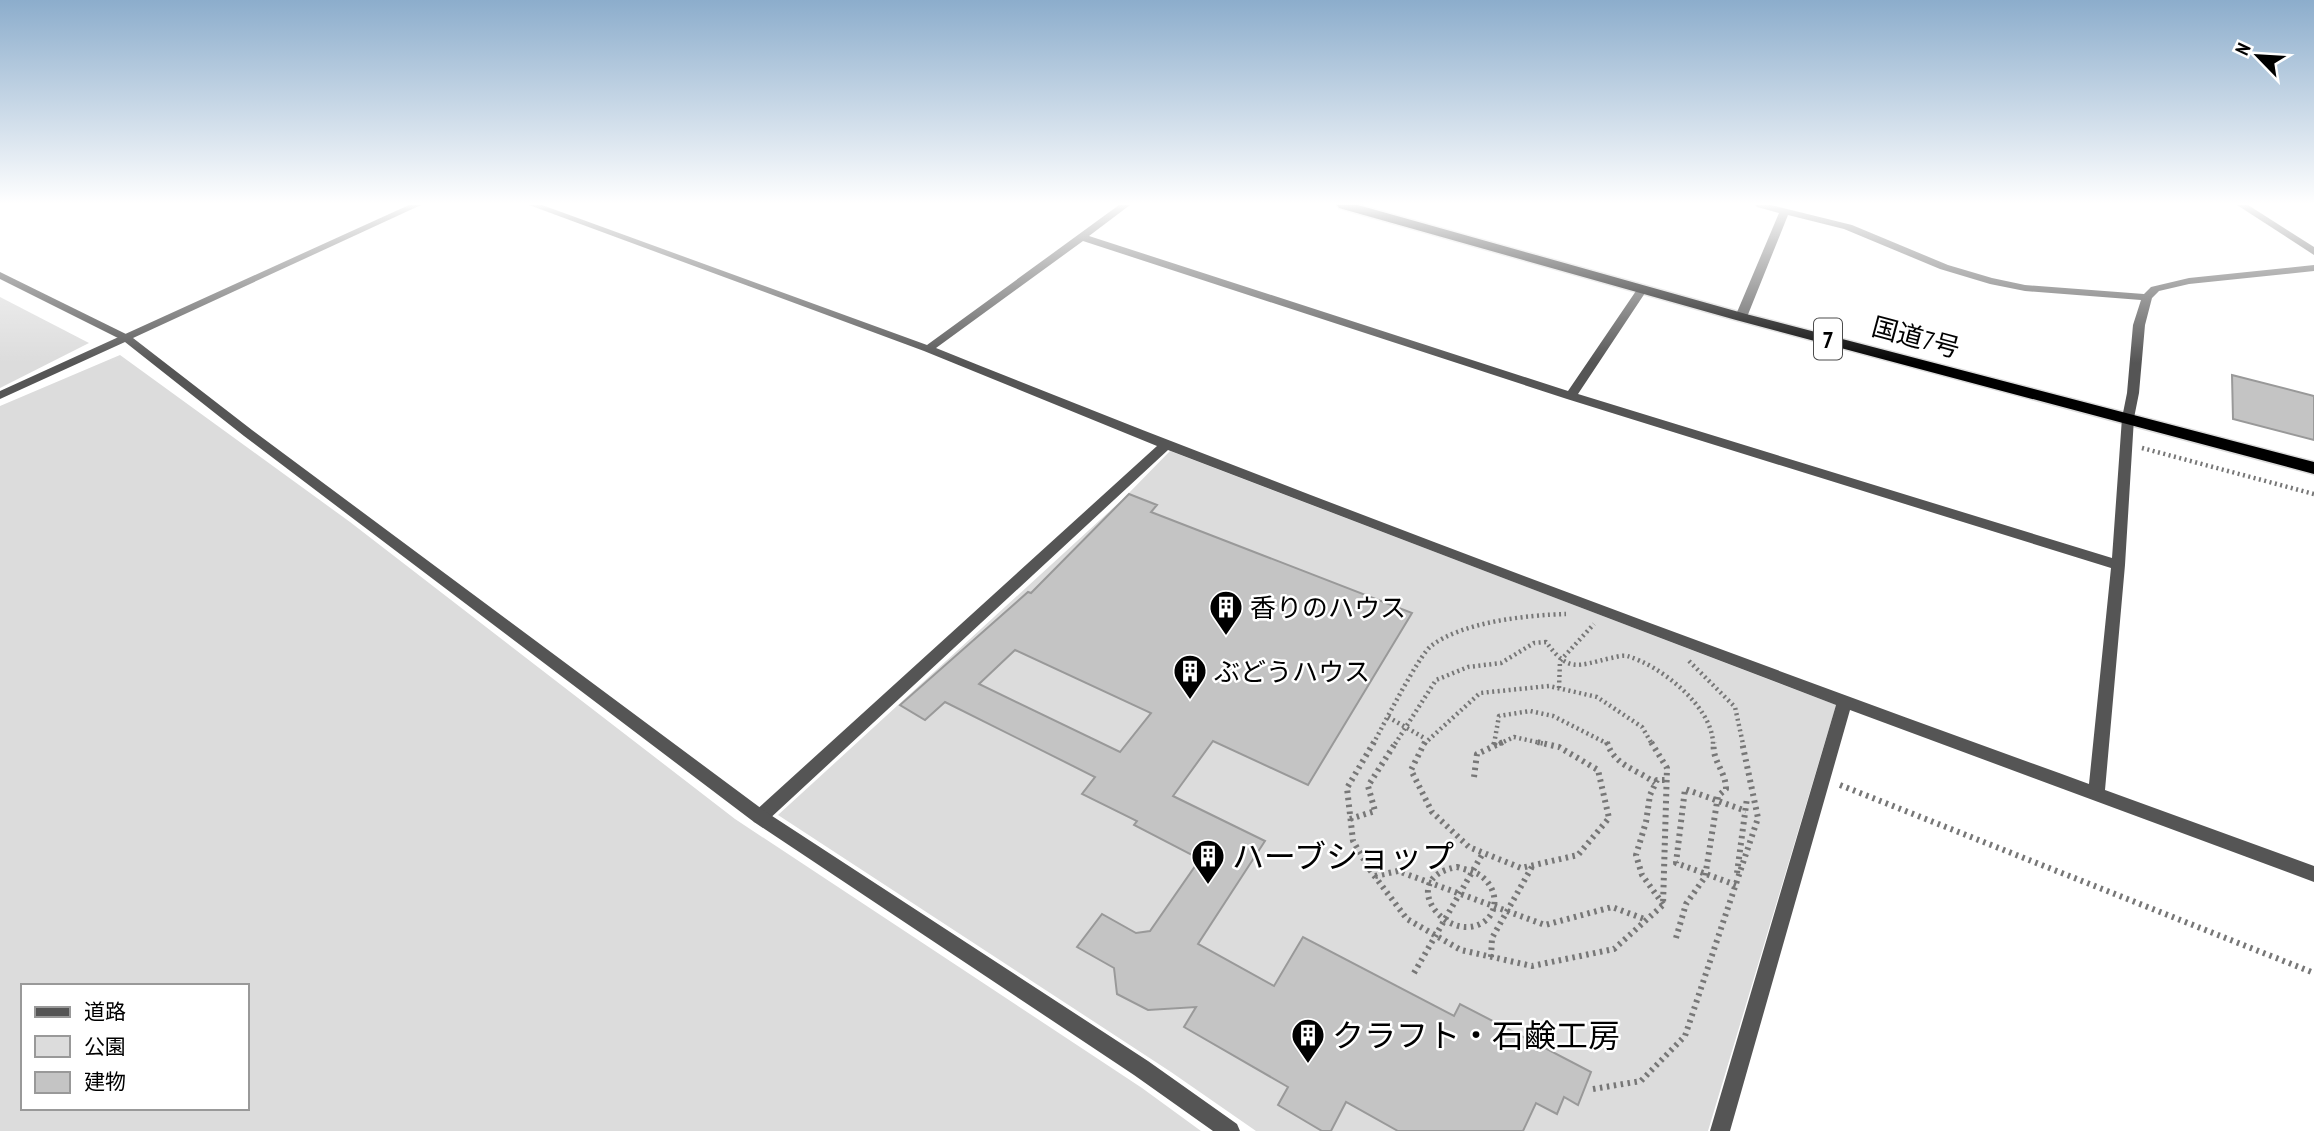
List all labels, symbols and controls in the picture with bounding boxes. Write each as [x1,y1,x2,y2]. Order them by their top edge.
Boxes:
north arrow [2223,21,2293,91]
text: N [2230,39,2256,59]
street label: 国道7号 [1868,309,1964,365]
road number: 7 [1814,318,1842,360]
building icon: 香りのハウス [1207,588,1245,637]
place label: 香りのハウス [1250,591,1406,624]
building icon: ぶどうハウス [1171,652,1209,701]
place label: ぶどうハウス [1214,655,1370,688]
place label: ハーブショップ [1232,835,1454,877]
building icon: ハーブショップ [1189,837,1227,886]
legend [21,984,248,1110]
text: 道路 [84,998,126,1025]
place label: クラフト・石鹸工房 [1332,1014,1620,1056]
building icon: クラフト・石鹸工房 [1289,1016,1327,1065]
text: 公園 [84,1033,126,1060]
text: 建物 [84,1068,126,1095]

